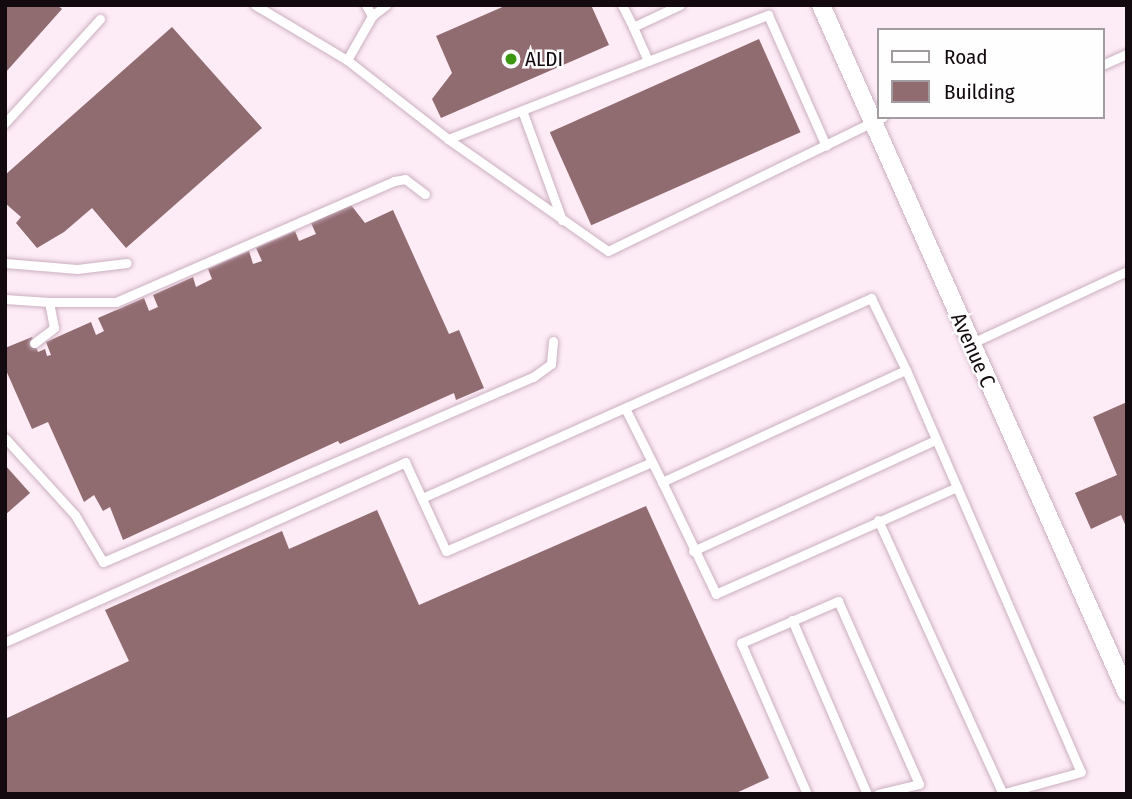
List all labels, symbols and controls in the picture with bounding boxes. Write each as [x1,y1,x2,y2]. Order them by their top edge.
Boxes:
legend [876,28,1104,119]
text: Road [944,44,988,70]
place label: ALDI [525,46,563,72]
marker: ALDI [503,51,519,67]
text: Building [944,79,1015,105]
street label: Avenue C [945,309,1001,391]

